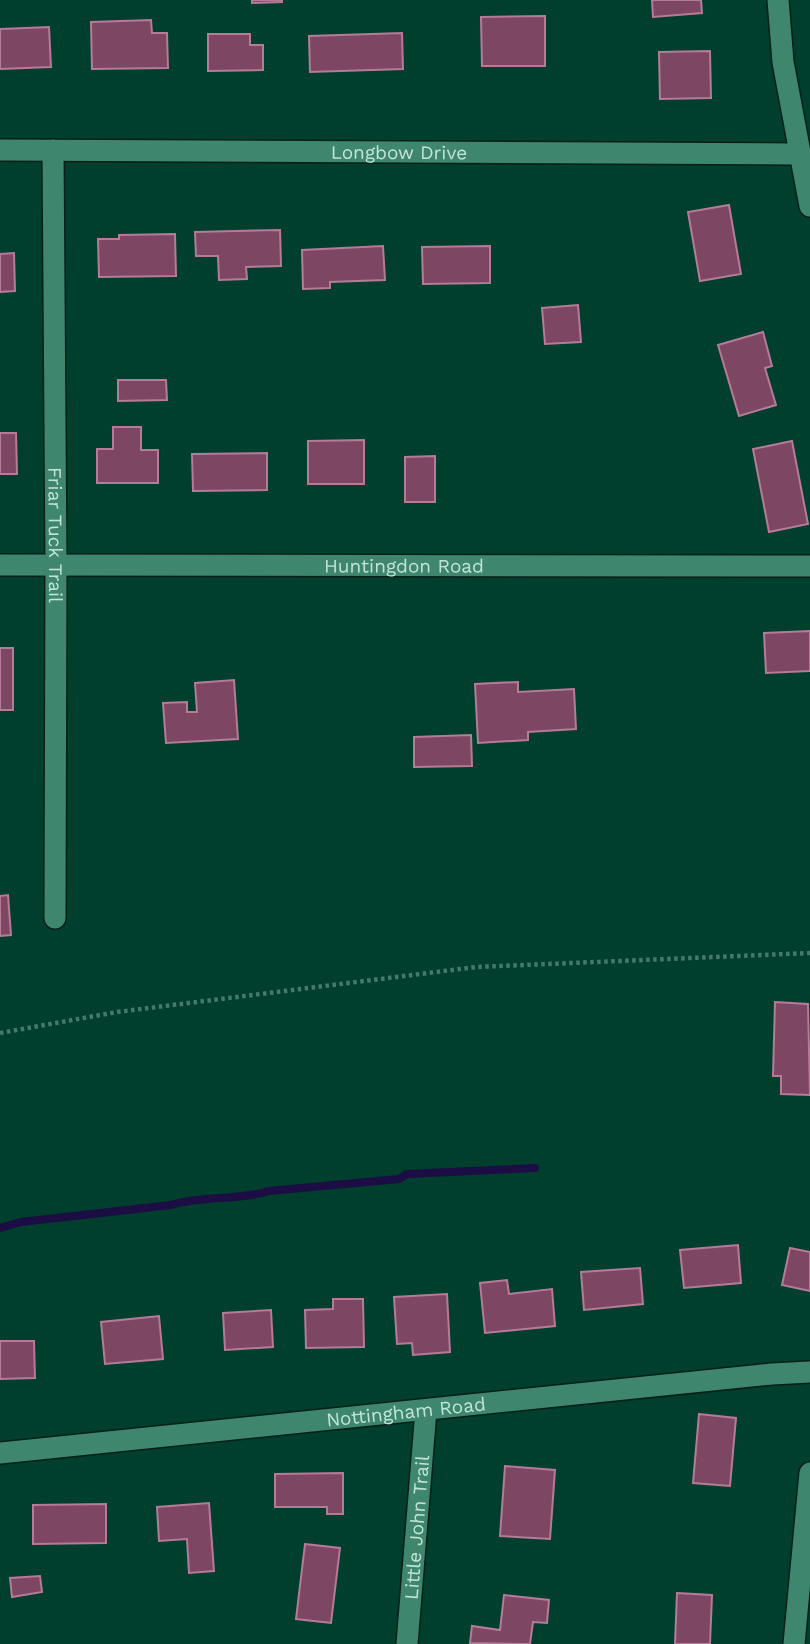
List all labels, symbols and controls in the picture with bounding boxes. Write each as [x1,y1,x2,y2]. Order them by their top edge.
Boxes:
street label: Longbow Drive [331,141,467,164]
street label: Friar Tuck Trail [43,467,67,603]
street label: Huntingdon Road [324,554,484,578]
street label: Nottingham Road [325,1392,487,1432]
street label: Little John Trail [400,1454,434,1601]

